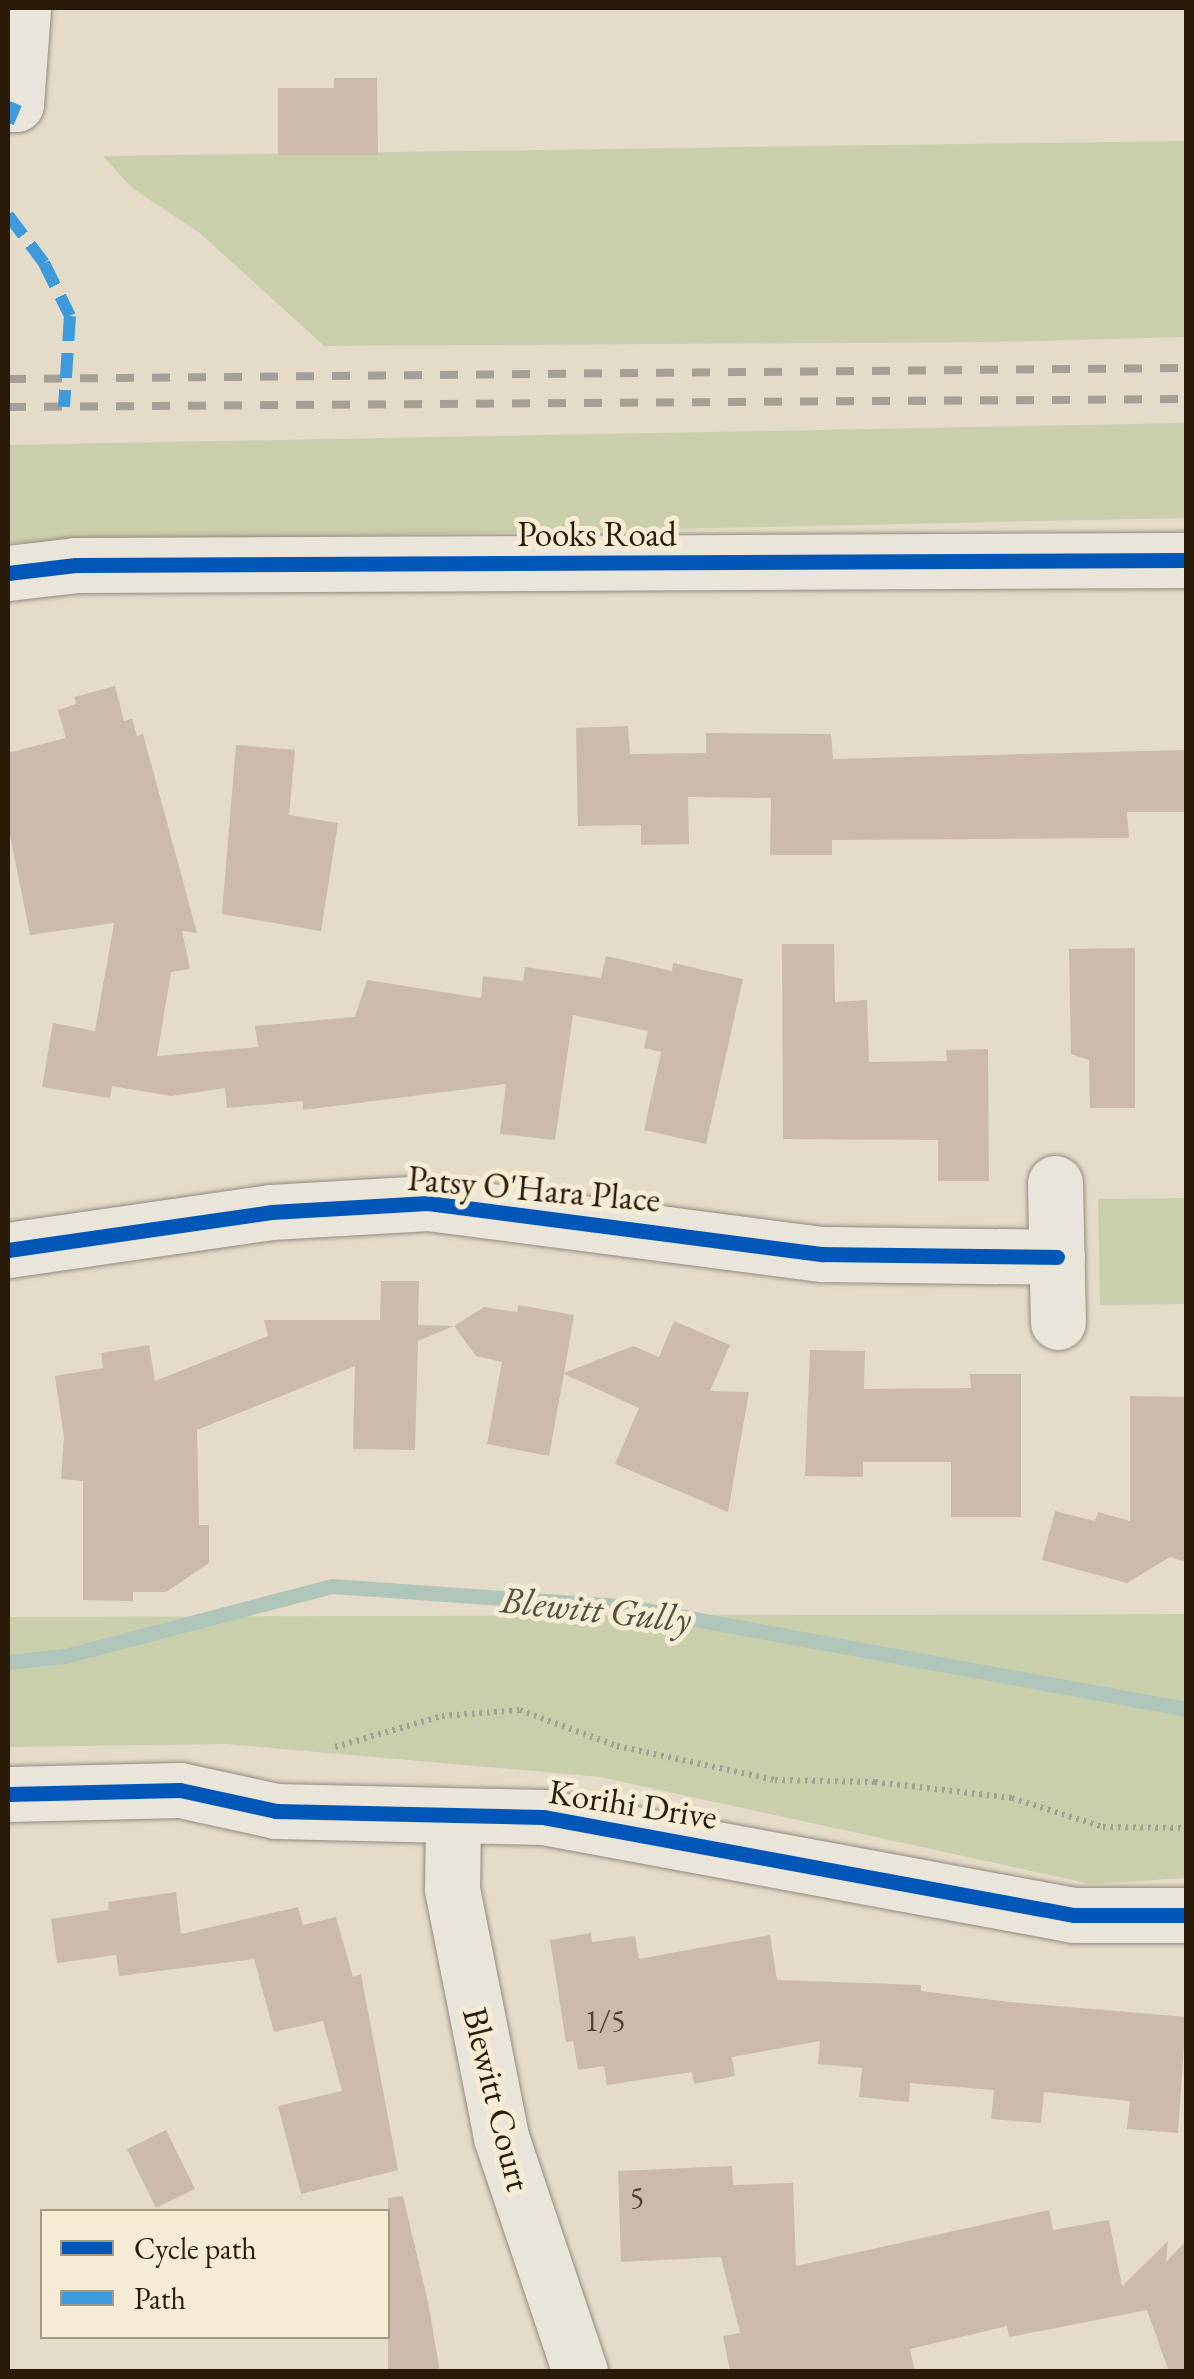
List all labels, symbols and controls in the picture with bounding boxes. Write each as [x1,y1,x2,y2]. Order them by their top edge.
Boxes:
street label: Pooks Road [517,513,677,555]
street label: Patsy O'Hara Place [406,1157,662,1221]
water label: Blewitt Gully [499,1576,693,1642]
street label: Korihi Drive [546,1770,720,1838]
street label: Blewitt Court [454,2003,540,2195]
house number: 1/5 [585,2003,625,2039]
house number: 5 [630,2180,644,2216]
legend [40,2209,390,2339]
text: Cycle path [134,2229,257,2268]
text: Path [134,2279,186,2318]

